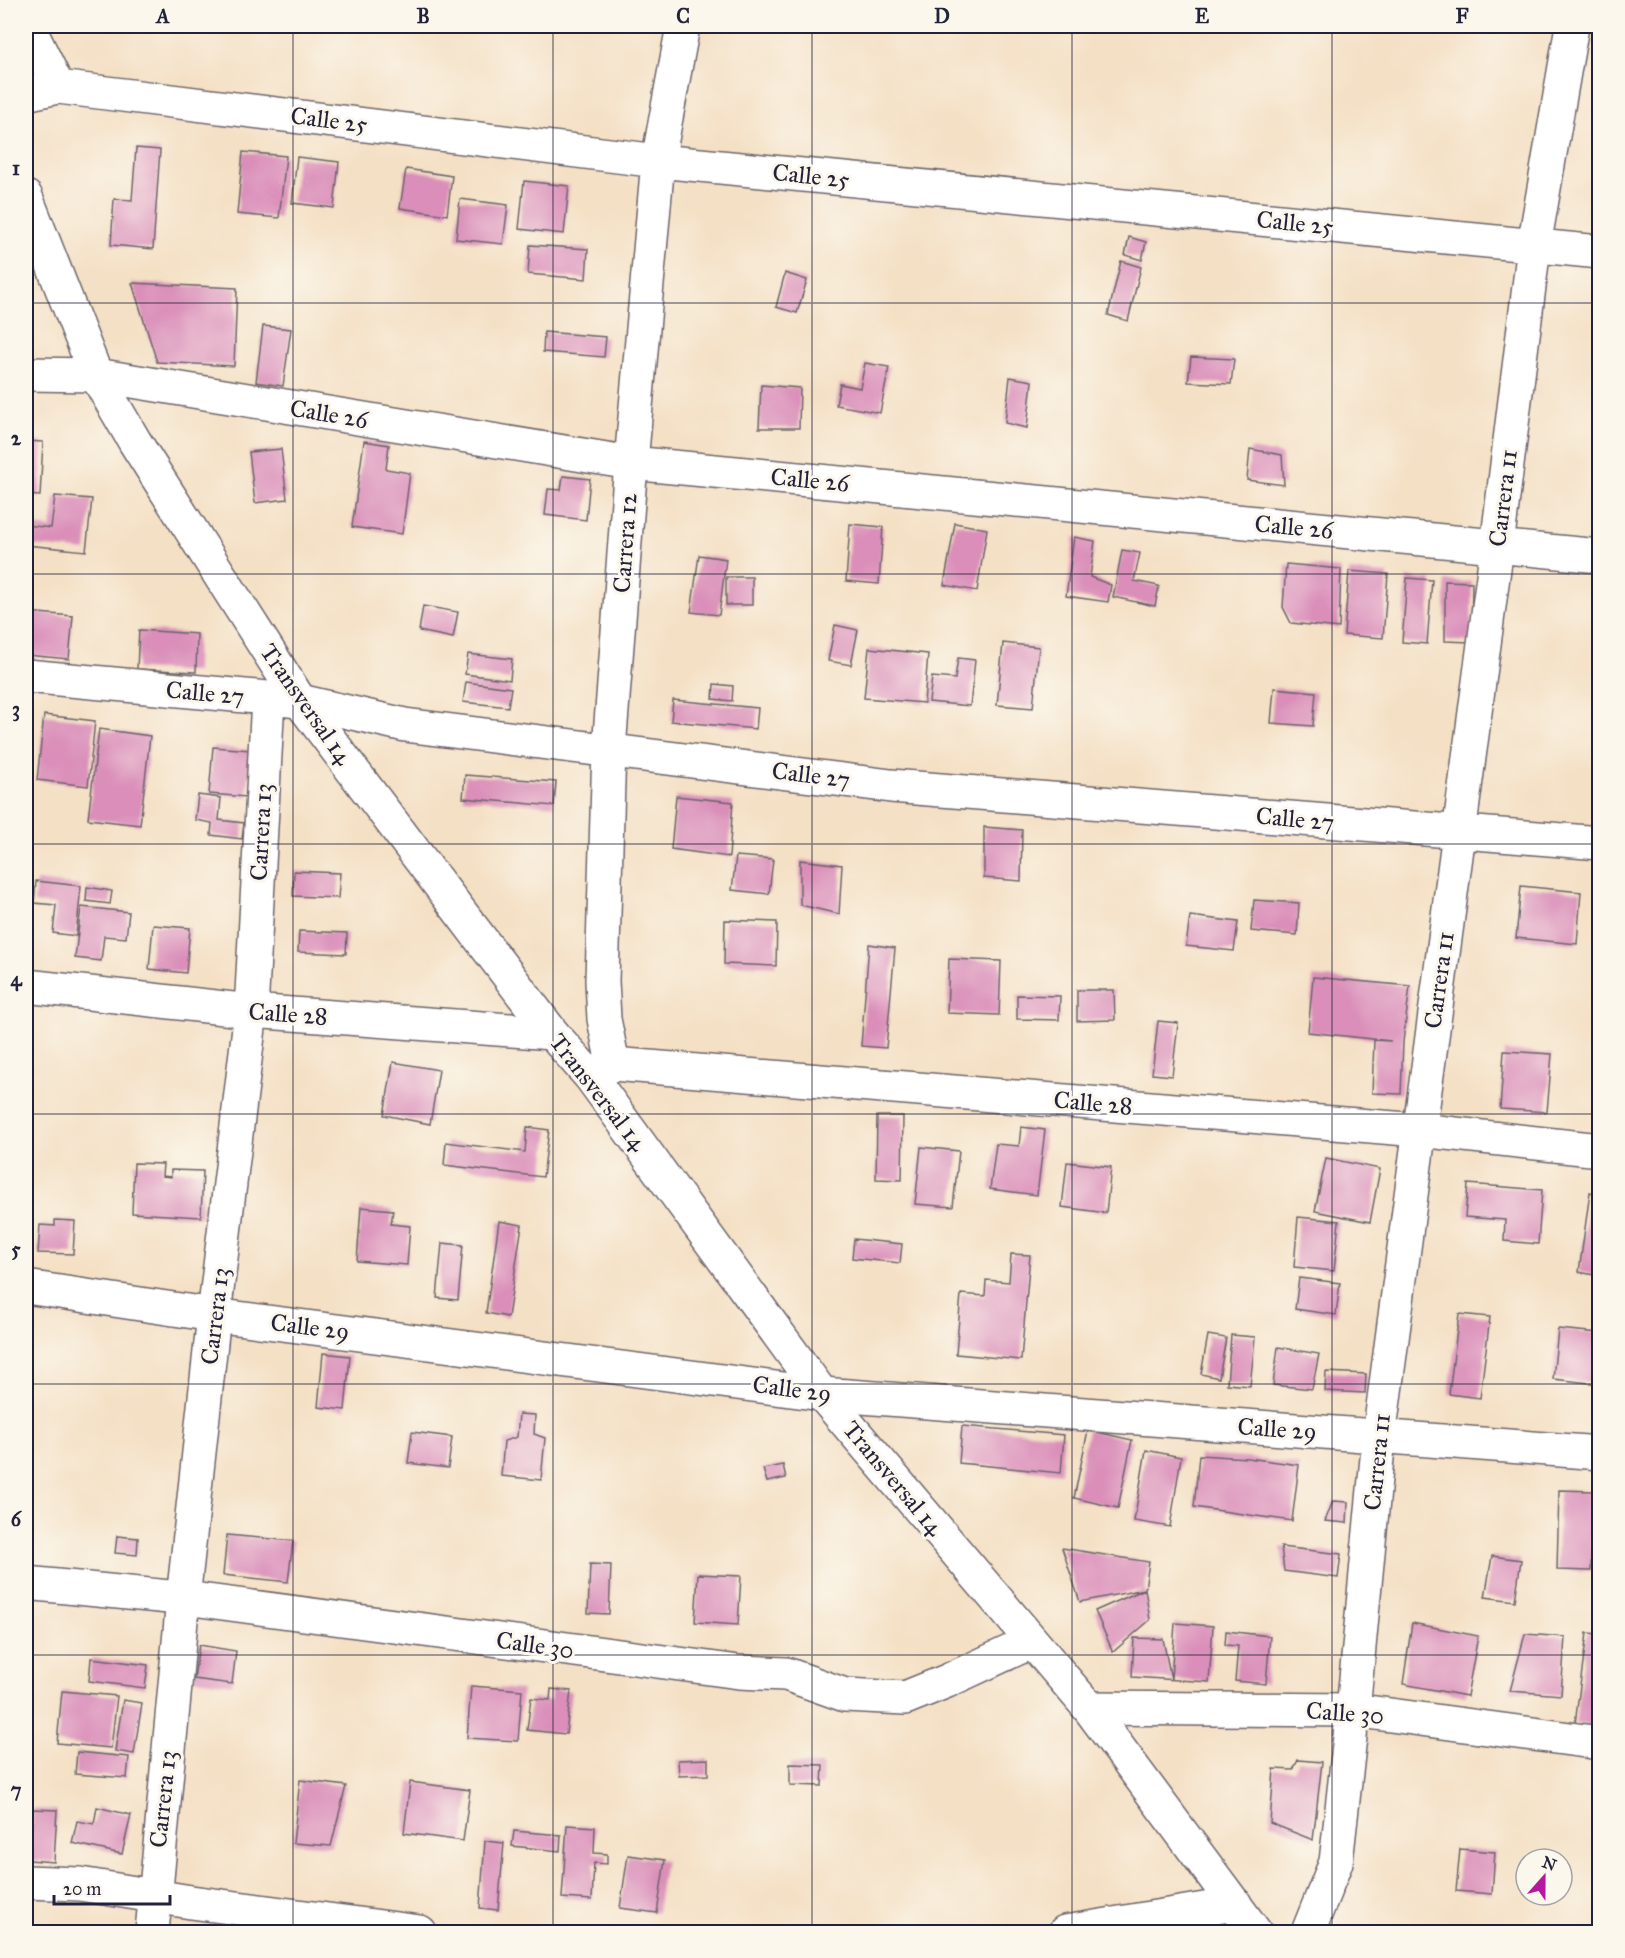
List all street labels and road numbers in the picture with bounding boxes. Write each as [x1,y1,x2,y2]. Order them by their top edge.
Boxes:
street label: Calle 25 [289,100,369,140]
street label: Calle 25 [771,157,851,195]
street label: Calle 25 [1255,204,1335,242]
street label: Calle 26 [288,393,371,435]
street label: Carrera 11 [1482,448,1524,548]
street label: Calle 26 [769,462,851,498]
street label: Carrera 12 [607,492,643,594]
street label: Calle 26 [1253,509,1335,545]
street label: Transversal 14 [253,638,359,771]
street label: Calle 27 [165,675,245,711]
street label: Calle 27 [770,755,852,795]
street label: Carrera 13 [243,782,279,882]
street label: Calle 27 [1255,801,1335,837]
street label: Carrera 11 [1417,930,1461,1030]
street label: Calle 28 [247,996,329,1032]
street label: Transversal 14 [543,1027,653,1157]
street label: Calle 28 [1052,1085,1134,1121]
street label: Carrera 13 [194,1266,236,1366]
street label: Calle 29 [269,1307,351,1347]
street label: Calle 29 [751,1369,833,1409]
street label: Calle 29 [1236,1411,1318,1447]
street label: Carrera 11 [1357,1412,1397,1512]
street label: Transversal 14 [836,1415,950,1542]
street label: Calle 30 [494,1625,576,1665]
street label: Calle 30 [1305,1695,1385,1731]
street label: Carrera 13 [143,1749,183,1849]

